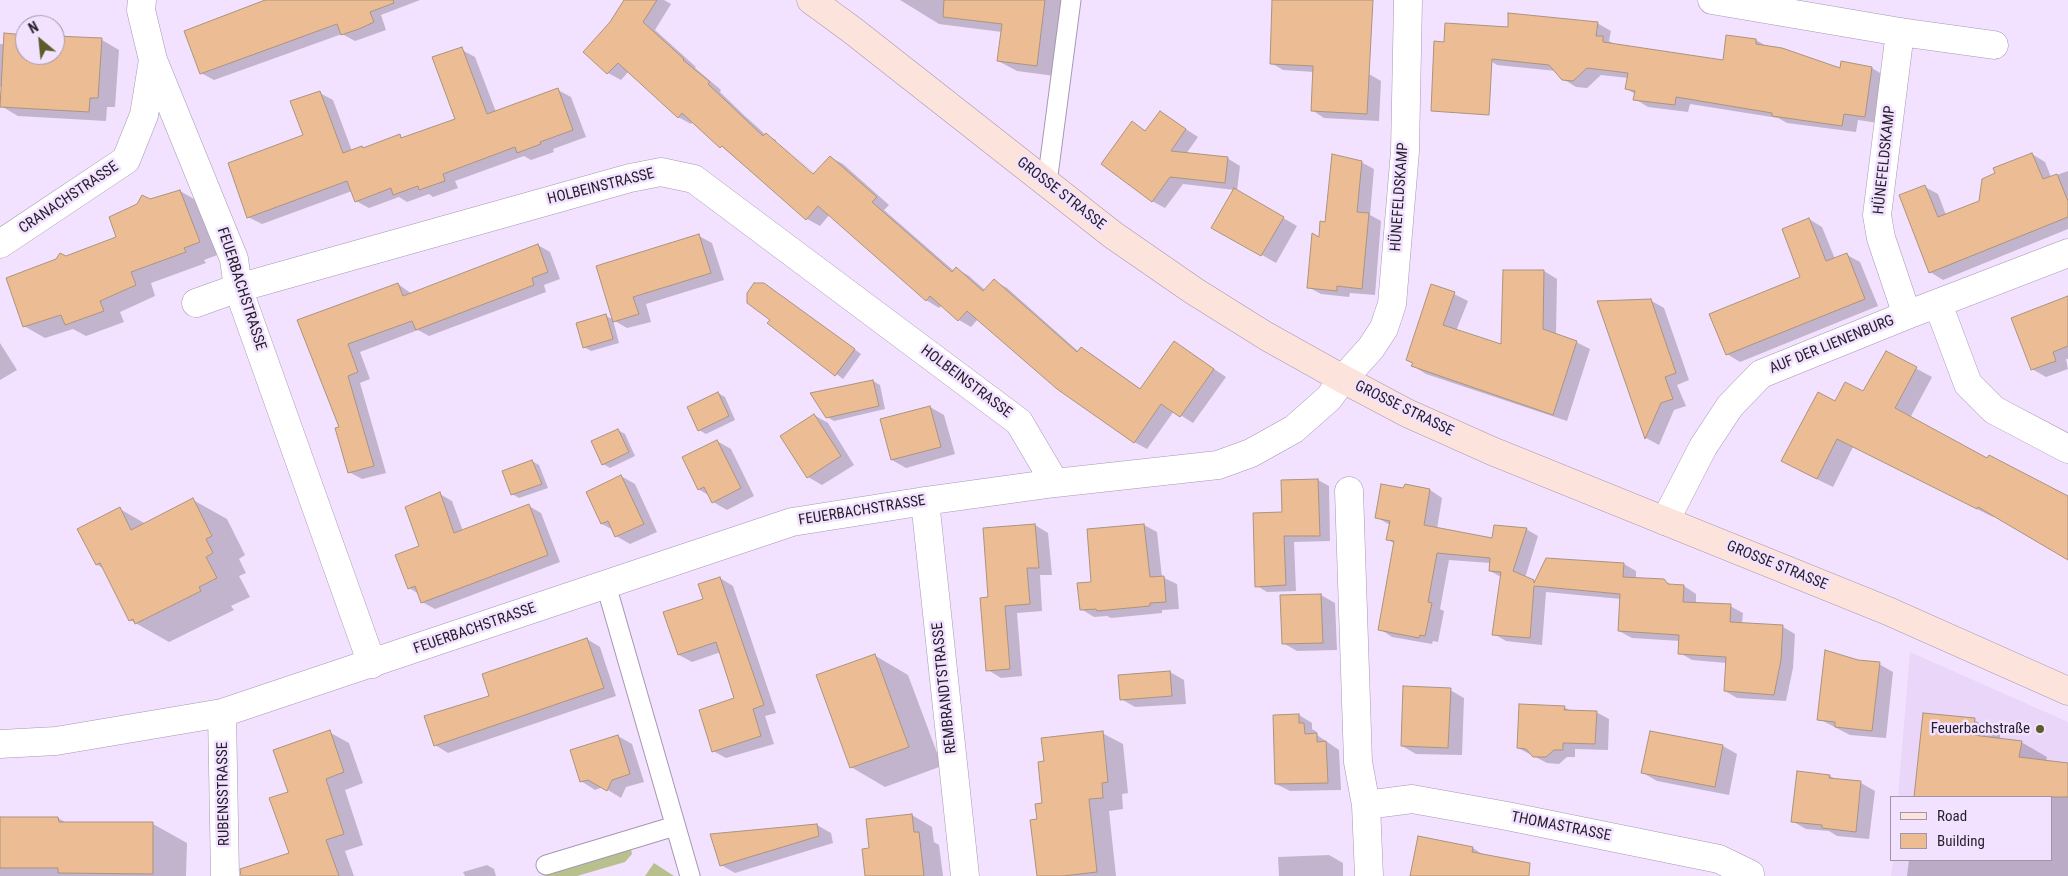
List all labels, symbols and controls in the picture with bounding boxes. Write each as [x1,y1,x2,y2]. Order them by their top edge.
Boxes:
north arrow [15,15,65,65]
text: N [26,19,41,37]
street label: HÜNEFELDSKAMP [1870,105,1900,215]
street label: HÜNEFELDSKAMP [1387,142,1413,252]
street label: GROSSE STRASSE [1013,154,1109,234]
street label: CRANACHSTRASSE [16,158,122,238]
street label: HOLBEINSTRASSE [546,165,656,209]
street label: FEUERBACHSTRASSE [213,225,269,353]
street label: AUF DER LIENENBURG [1767,312,1897,378]
street label: HOLBEINSTRASSE [917,342,1015,422]
street label: GROSSE STRASSE [1352,377,1456,441]
street label: FEUERBACHSTRASSE [797,492,927,530]
street label: GROSSE STRASSE [1724,538,1830,594]
street label: FEUERBACHSTRASSE [411,600,539,658]
street label: REMBRANDTSTRASSE [929,621,961,755]
place label: Feuerbachstraße [1931,720,2030,738]
marker: Feuerbachstraße [2034,723,2046,735]
street label: RUBENSSTRASSE [214,742,234,846]
legend [1890,796,2053,861]
text: Road [1937,807,1967,825]
street label: THOMASTRASSE [1509,808,1613,846]
text: Building [1937,832,1985,850]

